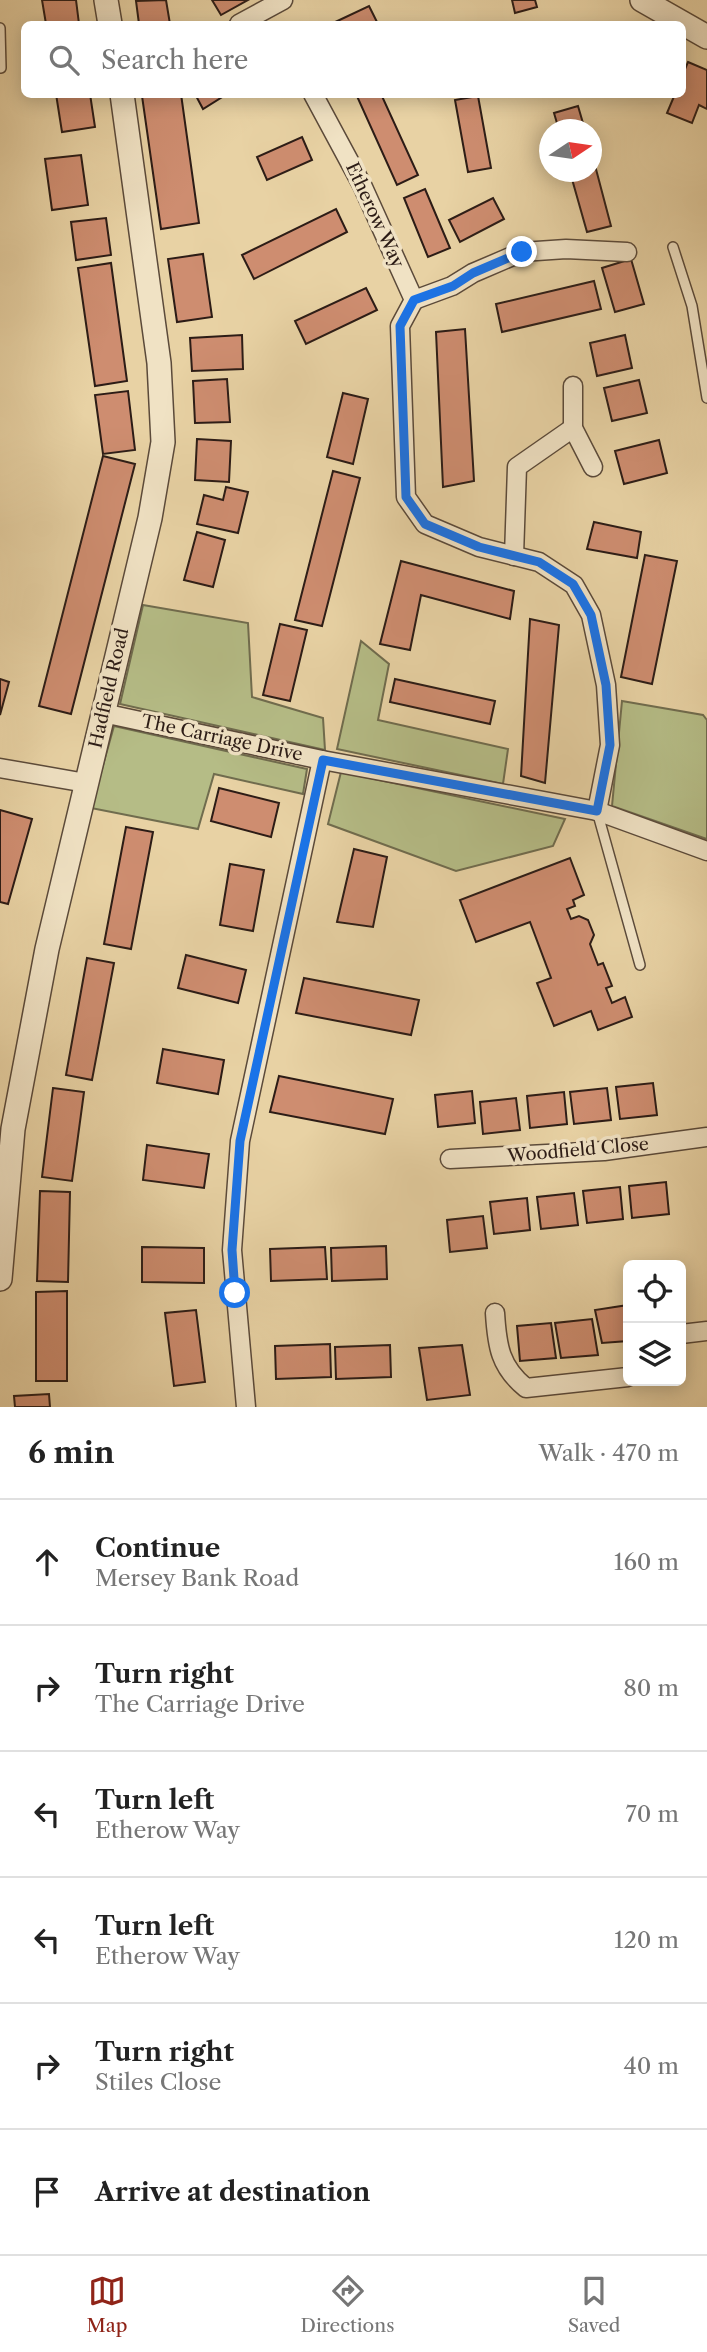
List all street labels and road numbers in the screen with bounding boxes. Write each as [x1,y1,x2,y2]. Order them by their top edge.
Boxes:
street label: Etherow Way [341,159,409,272]
street label: Hadfield Road [84,626,134,750]
street label: The Carriage Drive [139,710,305,766]
street label: Woodfield Close [505,1133,650,1167]

